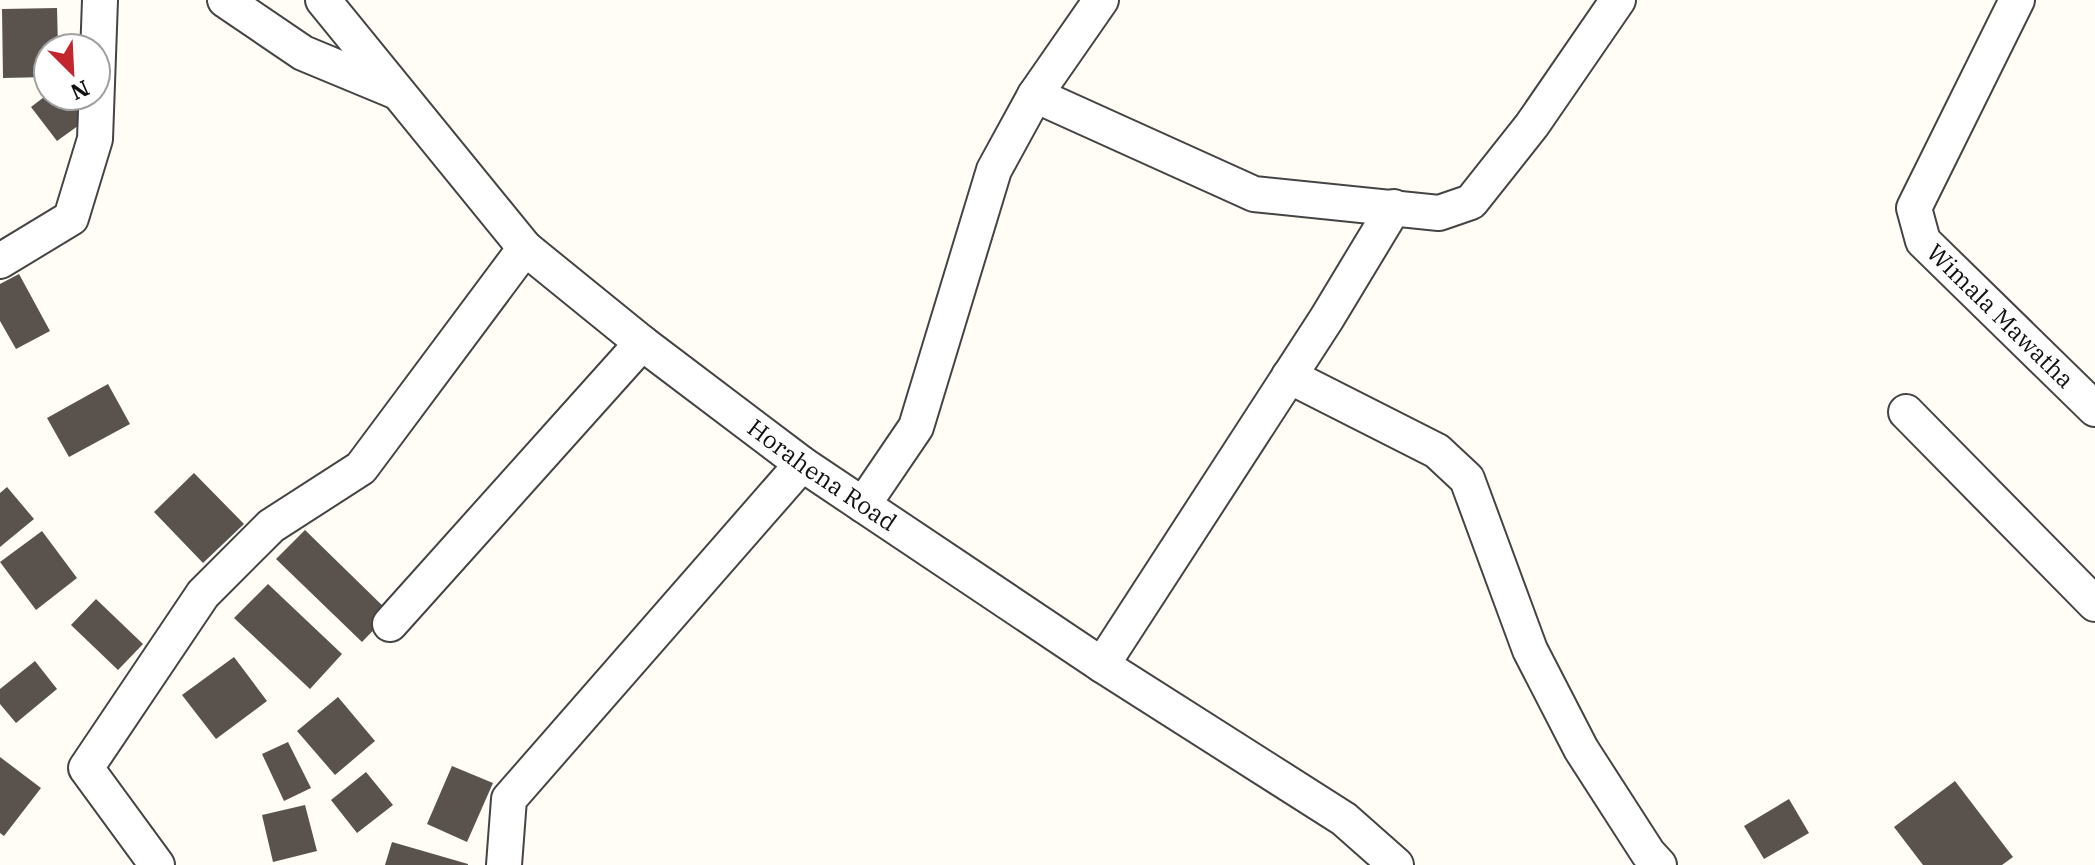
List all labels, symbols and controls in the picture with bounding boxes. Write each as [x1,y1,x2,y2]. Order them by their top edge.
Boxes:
north arrow [32,32,112,112]
text: N [66,74,94,108]
street label: Wimala Mawatha [1920,236,2081,395]
street label: Horahena Road [741,411,903,538]

